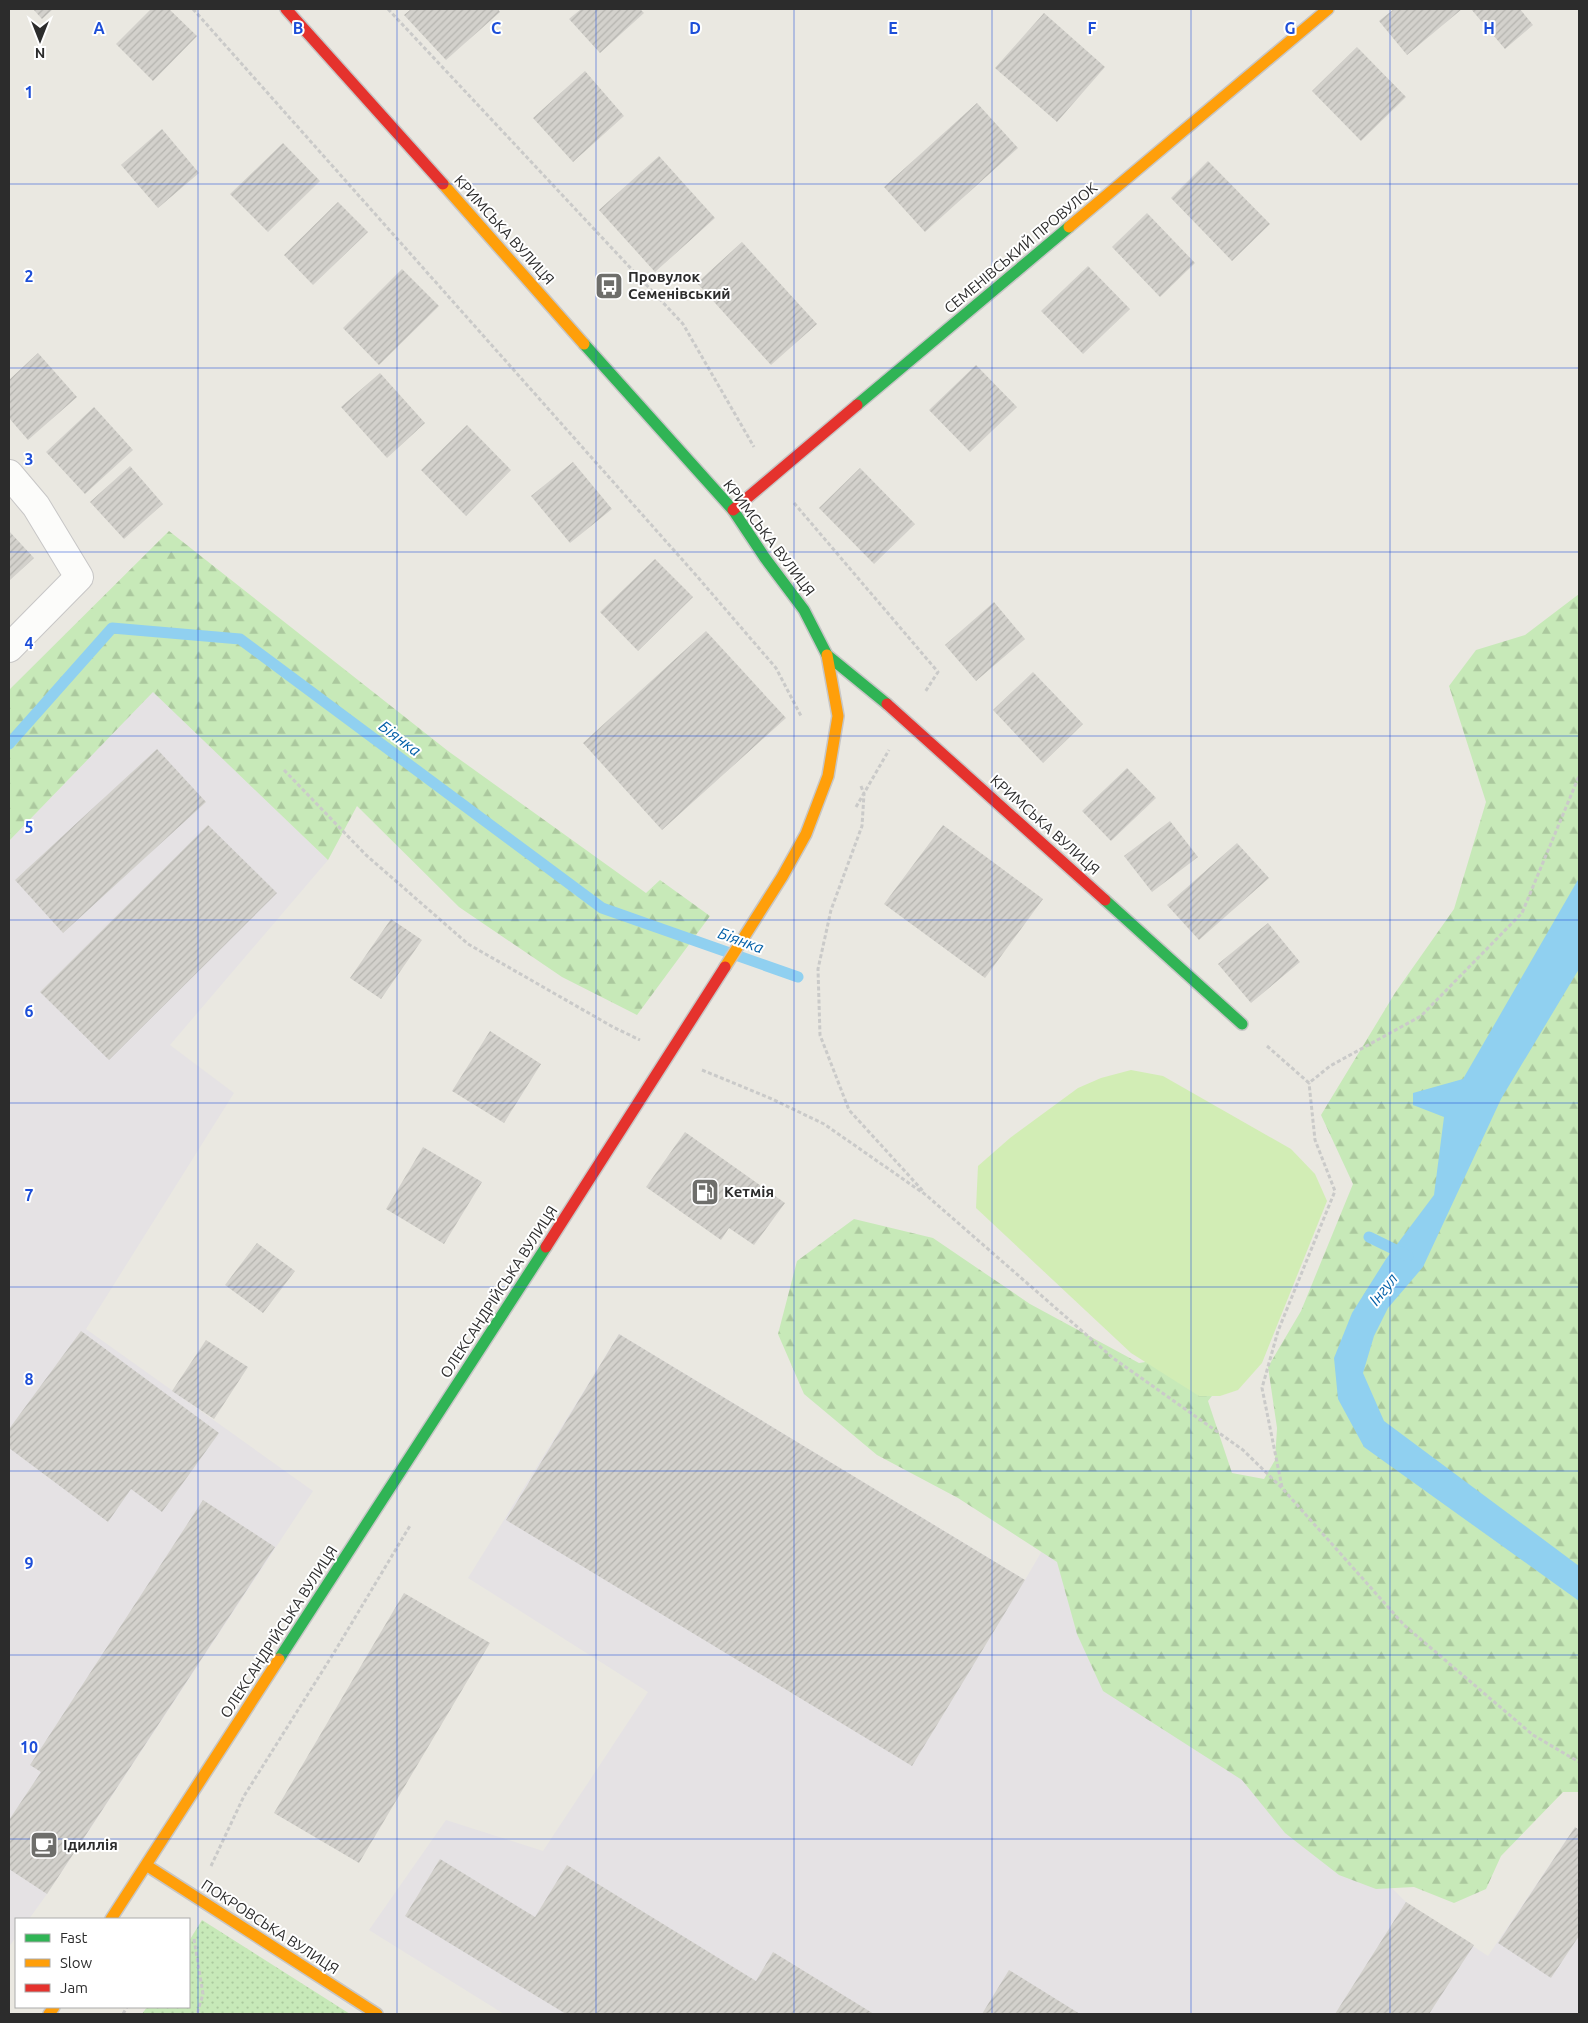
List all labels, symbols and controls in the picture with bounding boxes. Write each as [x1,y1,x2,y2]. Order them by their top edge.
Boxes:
north arrow [15,15,65,65]
text: A [93,19,105,37]
text: B [293,19,303,37]
text: C [491,19,501,37]
text: D [689,19,701,37]
text: E [888,19,898,37]
text: F [1088,19,1097,37]
text: G [1284,19,1296,37]
text: H [1483,19,1495,37]
text: N [35,45,45,61]
text: 1 [24,83,34,101]
street label: КРИМСЬКА ВУЛИЦЯ [451,172,558,288]
street label: СЕМЕНІВСЬКИЙ ПРОВУЛОК [941,179,1101,317]
text: 2 [24,267,34,285]
place label: Провулок Семенівський [628,268,731,302]
bus stop icon: Провулок Семенівський [594,271,624,301]
text: 3 [24,450,34,468]
street label: КРИМСЬКА ВУЛИЦЯ [720,476,819,599]
text: 4 [24,634,34,652]
water label: Біянка [376,717,425,760]
street label: КРИМСЬКА ВУЛИЦЯ [987,771,1103,878]
text: 5 [24,818,34,836]
water label: Біянка [716,923,767,957]
text: 6 [24,1002,34,1020]
fuel station icon: Кетмія [690,1177,720,1207]
place label: Кетмія [724,1183,774,1200]
text: 7 [24,1186,34,1204]
street label: ОЛЕКСАНДРІЙСЬКА ВУЛИЦЯ [436,1202,561,1381]
water label: Інгул [1365,1269,1401,1308]
text: 8 [24,1370,34,1388]
street label: ОЛЕКСАНДРІЙСЬКА ВУЛИЦЯ [216,1542,341,1721]
text: 9 [24,1554,34,1572]
text: 10 [20,1738,38,1756]
cafe icon: Ідиллія [29,1830,59,1860]
place label: Ідиллія [63,1836,118,1853]
street label: ПОКРОВСЬКА ВУЛИЦЯ [198,1876,342,1977]
legend [15,1918,190,2008]
text: Fast [60,1929,88,1946]
text: Slow [60,1954,93,1971]
text: Jam [60,1979,88,1996]

